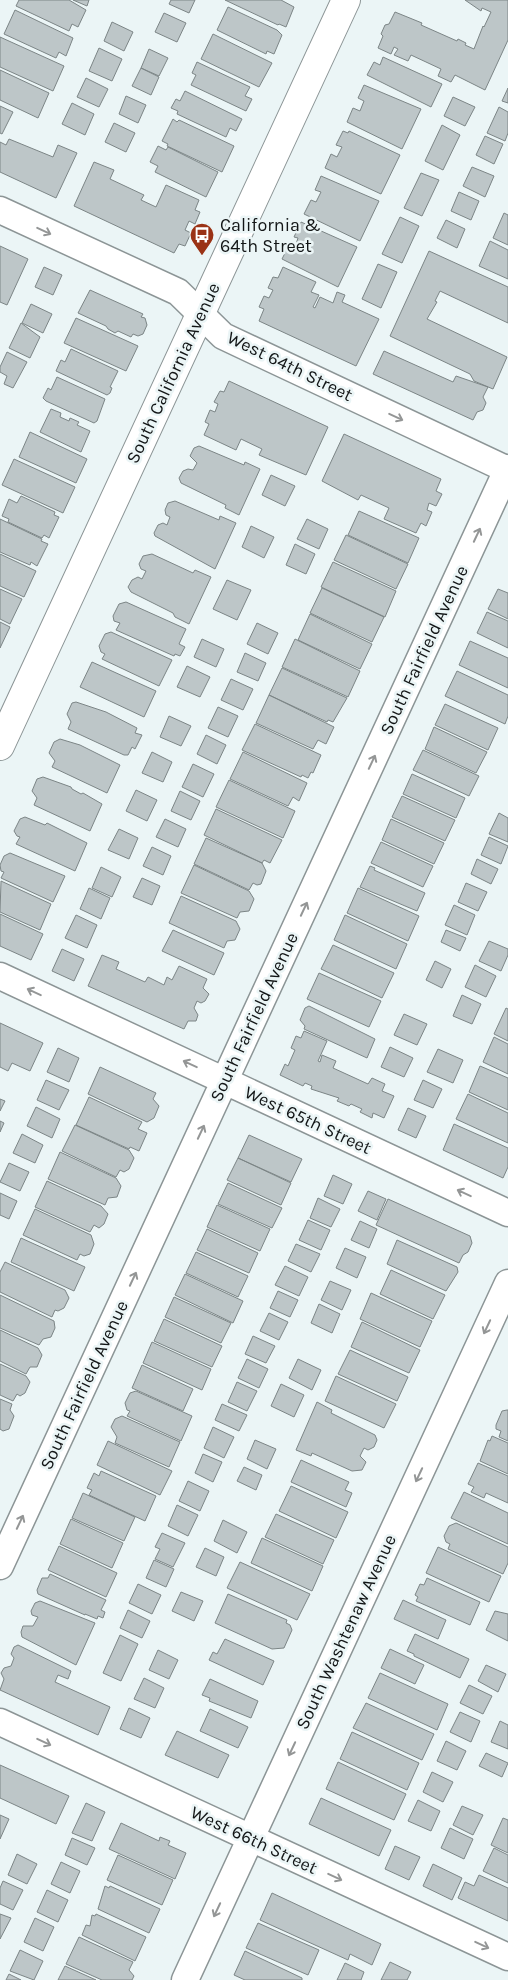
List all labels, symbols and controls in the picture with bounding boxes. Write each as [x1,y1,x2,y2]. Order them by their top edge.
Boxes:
place label: California & 64th Street [220,214,321,257]
bus stop icon: California & 64th Street [189,222,215,256]
one-way arrow [36,226,51,236]
street label: South California Avenue [121,279,225,467]
street label: West 64th Street [224,326,357,406]
one-way arrow [388,413,403,422]
one-way arrow [473,528,483,543]
street label: South Fairfield Avenue [375,562,473,738]
one-way arrow [368,755,378,770]
one-way arrow [300,902,309,917]
street label: South Fairfield Avenue [205,929,303,1105]
one-way arrow [27,986,42,996]
one-way arrow [183,1059,198,1068]
street label: West 65th Street [241,1081,375,1159]
one-way arrow [197,1125,207,1140]
one-way arrow [457,1187,472,1197]
one-way arrow [129,1272,138,1287]
street label: South Fairfield Avenue [35,1297,133,1473]
one-way arrow [482,1319,492,1334]
one-way arrow [414,1467,423,1482]
one-way arrow [16,1515,26,1530]
street label: South Washtenaw Avenue [291,1531,401,1733]
one-way arrow [36,1738,51,1748]
one-way arrow [287,1741,296,1756]
street label: West 66th Street [187,1801,321,1879]
one-way arrow [327,1873,342,1882]
one-way arrow [212,1902,221,1917]
one-way arrow [474,1941,489,1950]

